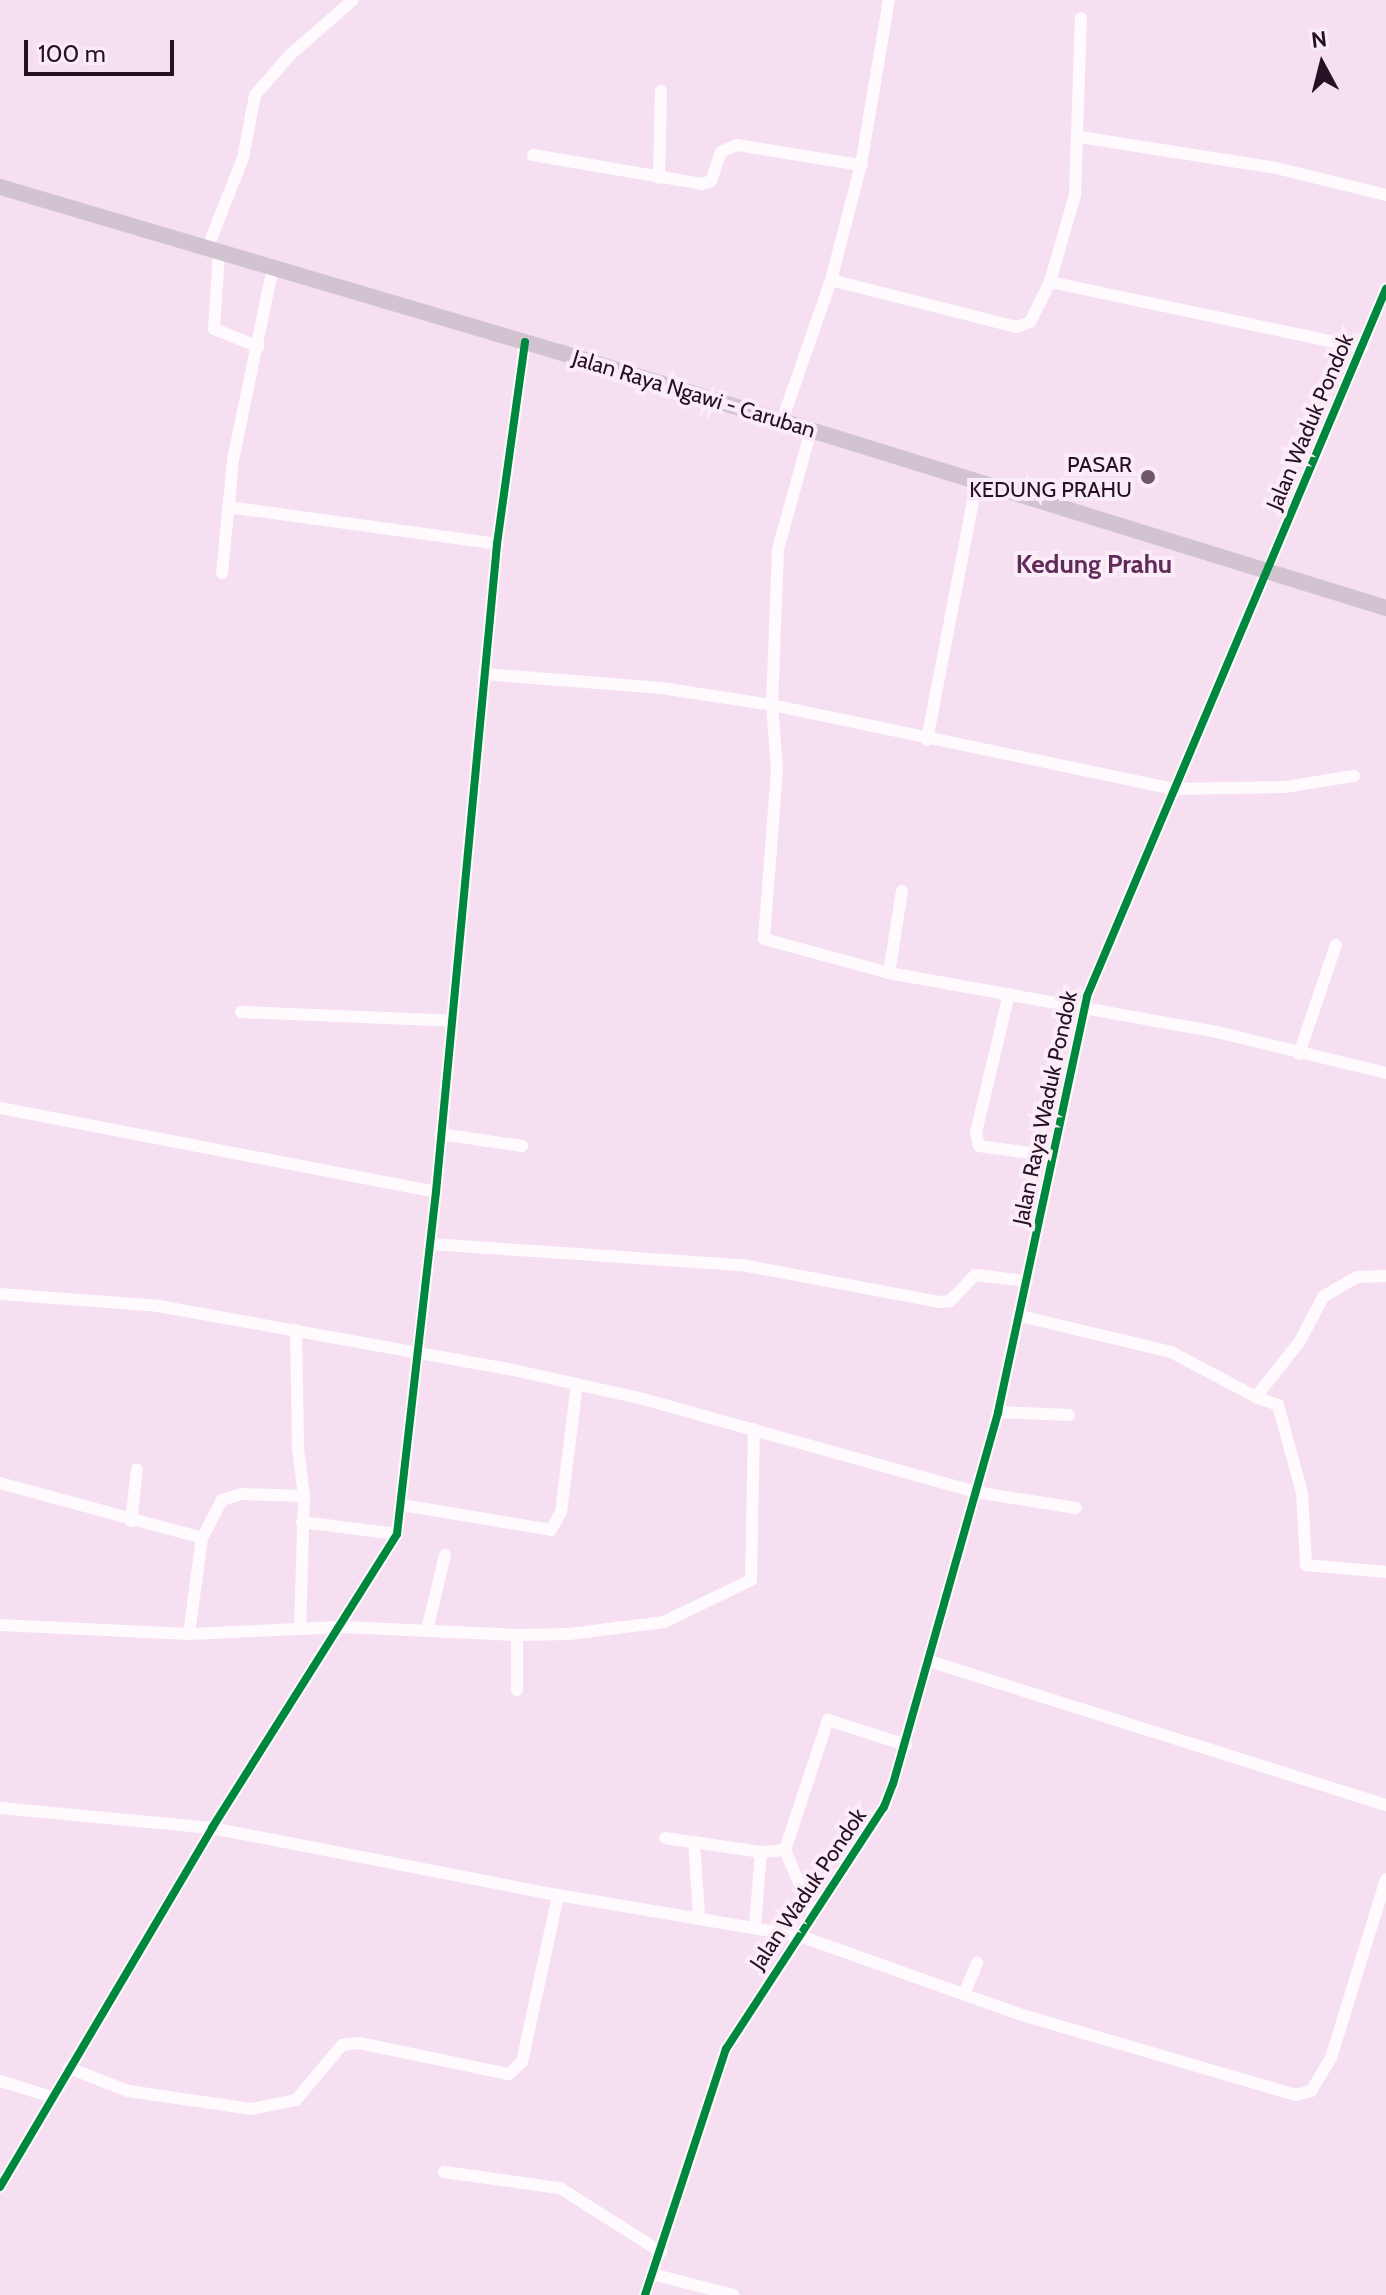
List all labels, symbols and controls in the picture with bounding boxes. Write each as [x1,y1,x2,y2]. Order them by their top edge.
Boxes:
scale bar [28,24,178,74]
north arrow [1282,24,1362,104]
text: N [1310,25,1328,54]
text: 100 m [38,39,106,68]
street label: Jalan Waduk Pondok [1261,330,1359,514]
street label: Jalan Raya Ngawi - Caruban [569,344,819,444]
place label: PASAR KEDUNG PRAHU [969,451,1132,502]
marker: PASAR KEDUNG PRAHU [1139,468,1157,486]
district label: Kedung Prahu [1016,549,1172,581]
street label: Jalan Raya Waduk Pondok [1007,989,1083,1227]
street label: Jalan Waduk Pondok [744,1803,872,1975]

